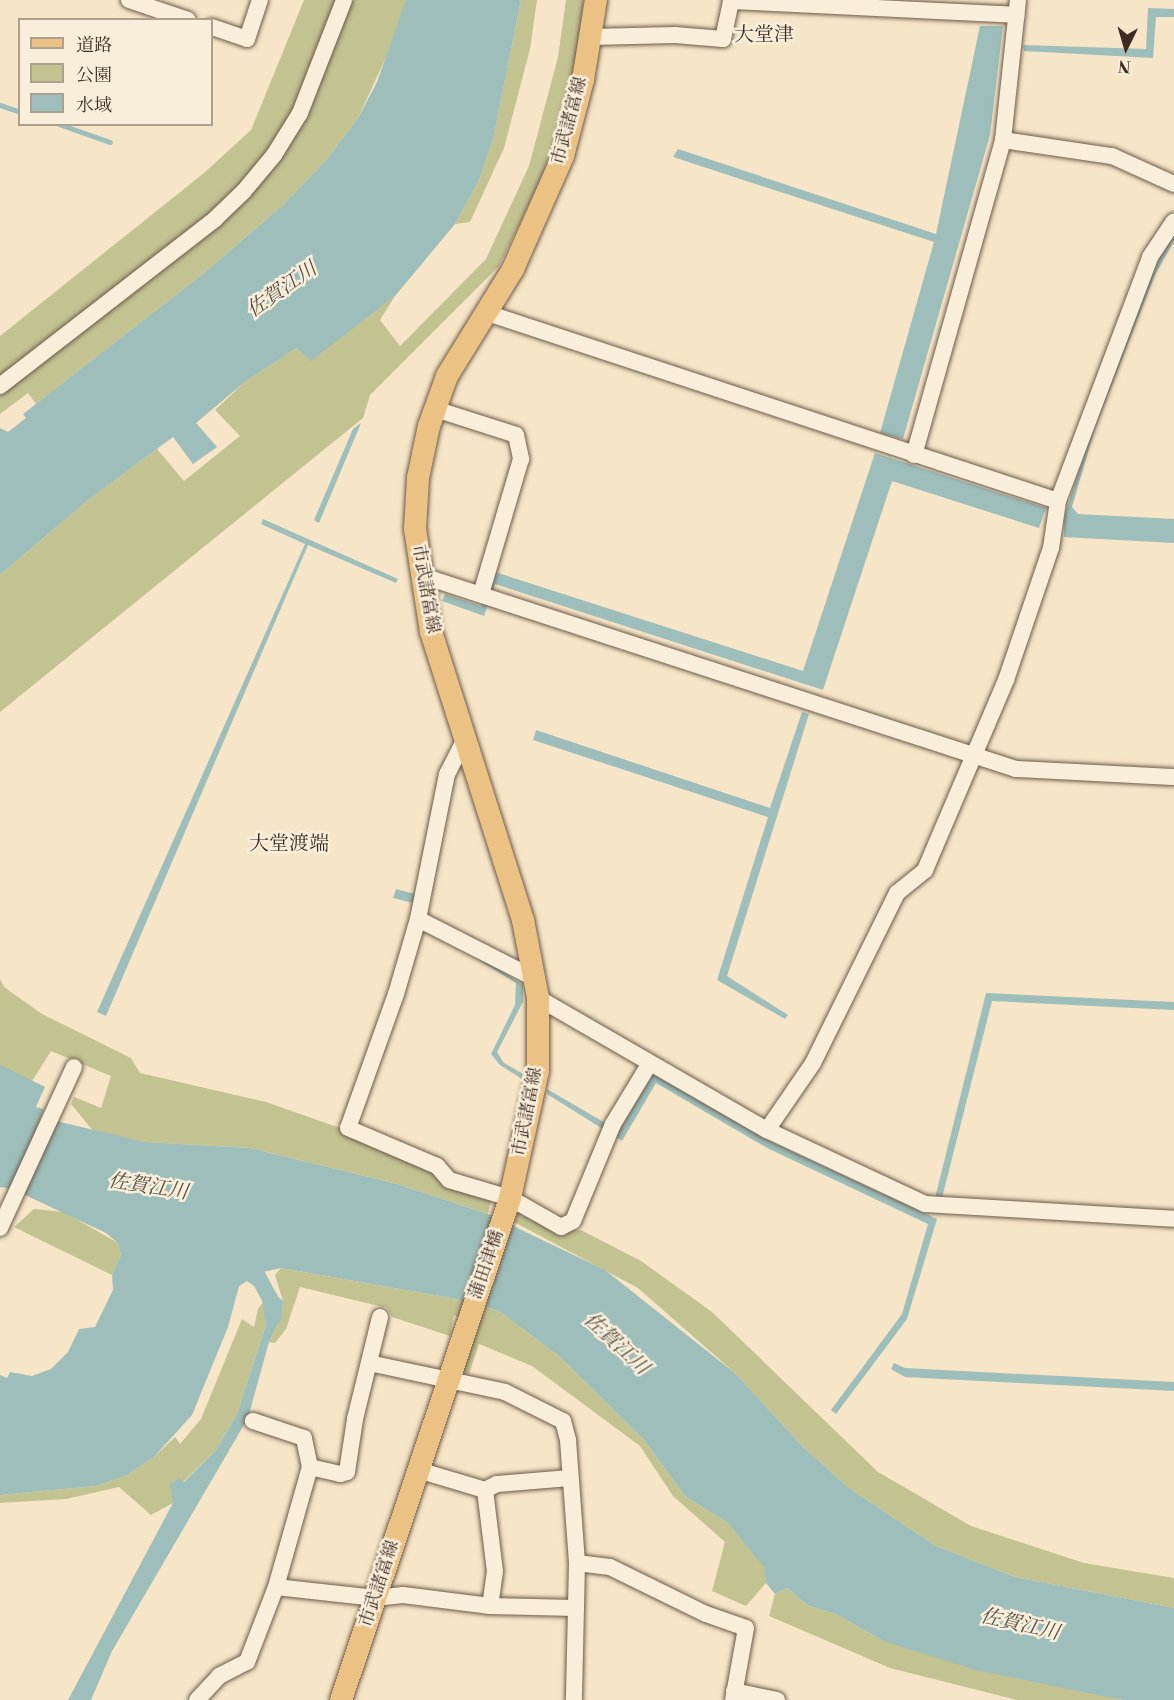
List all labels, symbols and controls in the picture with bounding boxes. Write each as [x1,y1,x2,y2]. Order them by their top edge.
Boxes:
legend [18,18,213,126]
north arrow [1096,18,1156,78]
district label: 大堂津 [734,23,794,47]
text: 道路 [76,34,112,57]
text: N [1117,55,1132,76]
text: 公園 [76,64,112,87]
street label: 市武諸富線 [548,75,592,167]
text: 水域 [76,94,112,117]
water label: 佐賀江川 [242,257,322,323]
street label: 市武諸富線 [407,543,443,635]
district label: 大堂渡端 [249,832,329,856]
street label: 市武諸富線 [509,1066,547,1158]
water label: 佐賀江川 [107,1169,189,1205]
street label: 蒲田津橋 [465,1227,509,1303]
water label: 佐賀江川 [579,1308,653,1380]
street label: 市武諸富線 [356,1538,404,1630]
water label: 佐賀江川 [978,1604,1062,1646]

